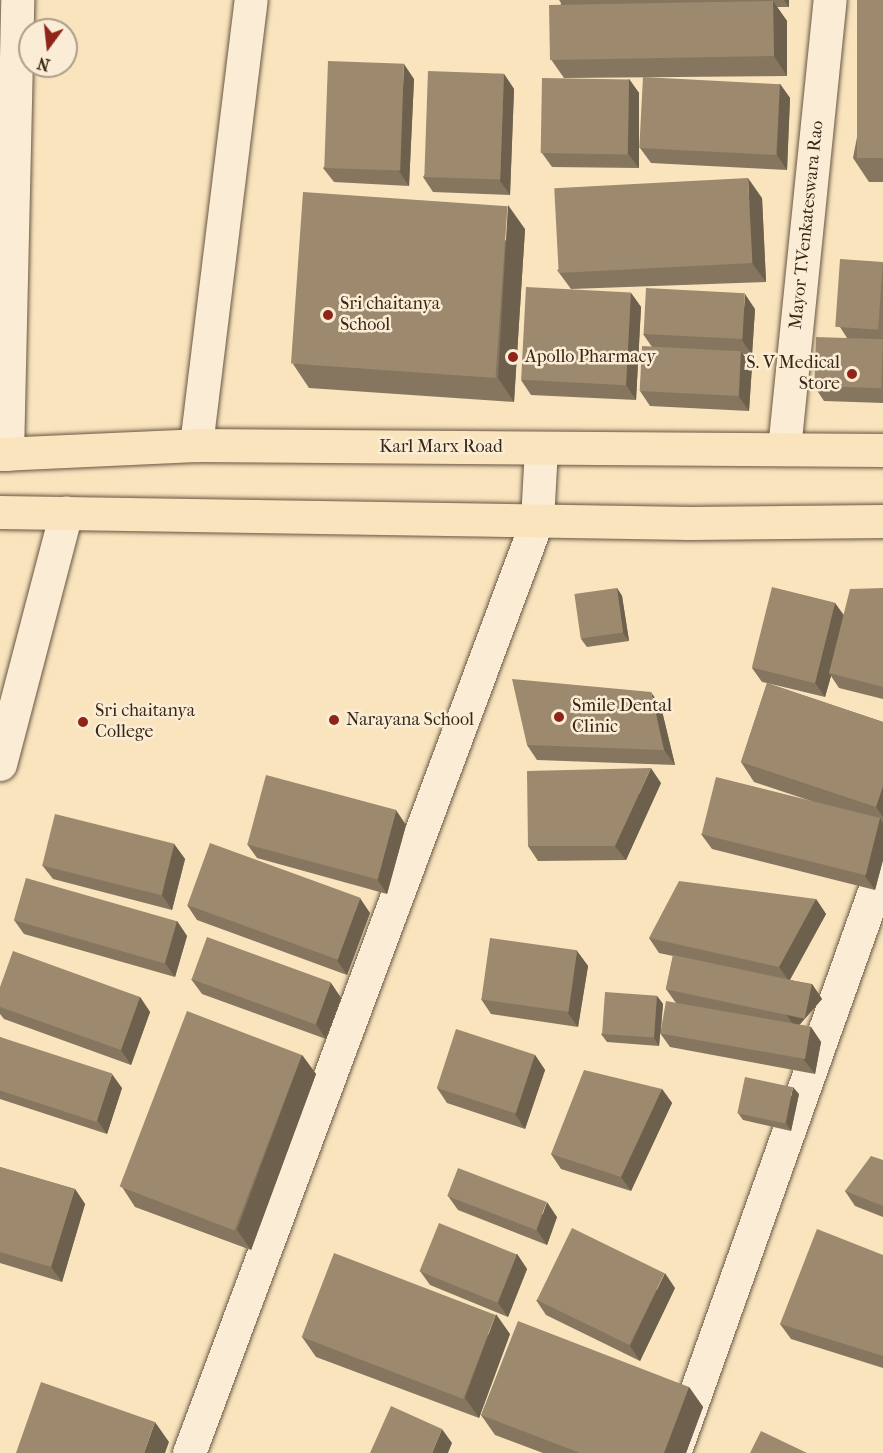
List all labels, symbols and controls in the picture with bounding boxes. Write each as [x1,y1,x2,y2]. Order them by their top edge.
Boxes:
north arrow [18,18,78,78]
text: N [35,53,52,75]
street label: Mayor T.Venkateswara Rao [785,120,829,330]
place label: Sri chaitanya School [340,294,440,336]
marker: Sri chaitanya School [321,308,335,322]
place label: Apollo Pharmacy [525,346,656,368]
marker: Apollo Pharmacy [506,350,520,364]
place label: S. V Medical Store [746,353,840,395]
marker: S. V Medical Store [845,367,859,381]
street label: Karl Marx Road [379,436,503,458]
place label: Smile Dental Clinic [572,696,672,738]
place label: Sri chaitanya College [95,701,195,744]
marker: Smile Dental Clinic [550,708,568,726]
place label: Narayana School [346,709,474,731]
marker: Narayana School [327,713,341,727]
marker: Sri chaitanya College [76,715,90,729]

